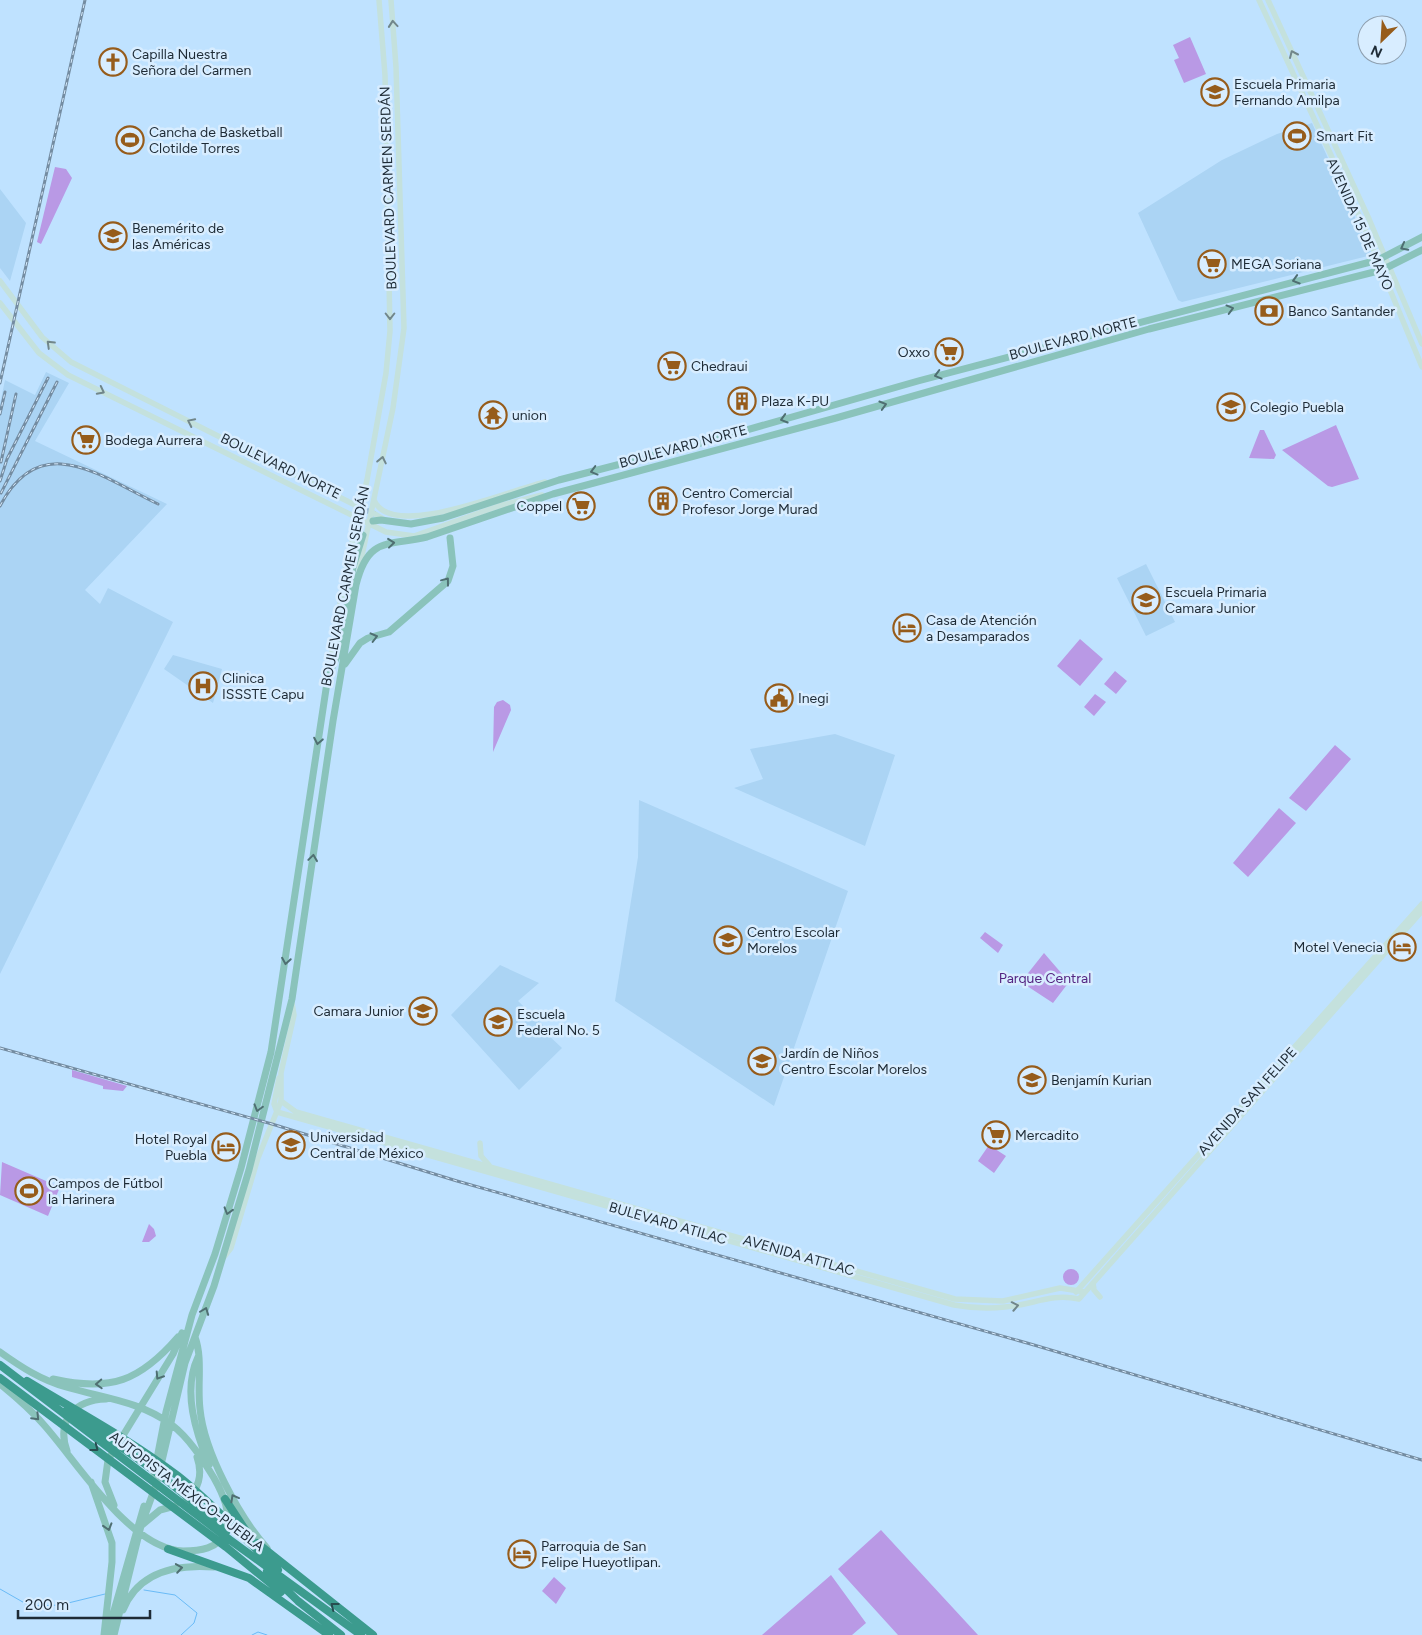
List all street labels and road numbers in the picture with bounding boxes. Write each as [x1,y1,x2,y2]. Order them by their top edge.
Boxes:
street label: BOULEVARD CARMEN SERDÁN [376,86,401,290]
street label: AVENIDA 15 DE MAYO [1323,155,1396,293]
street label: BOULEVARD NORTE [1007,313,1139,364]
street label: BOULEVARD NORTE [617,421,749,472]
street label: BOULEVARD NORTE [218,430,344,503]
street label: BOULEVARD CARMEN SERDÁN [318,485,373,688]
street label: AVENIDA SAN FELIPE [1194,1044,1300,1159]
street label: BULEVARD ATILAC [607,1199,729,1248]
street label: AVENIDA ATTLAC [741,1231,857,1280]
street label: AUTOPISTA MÉXICO-PUEBLA [106,1428,268,1555]

